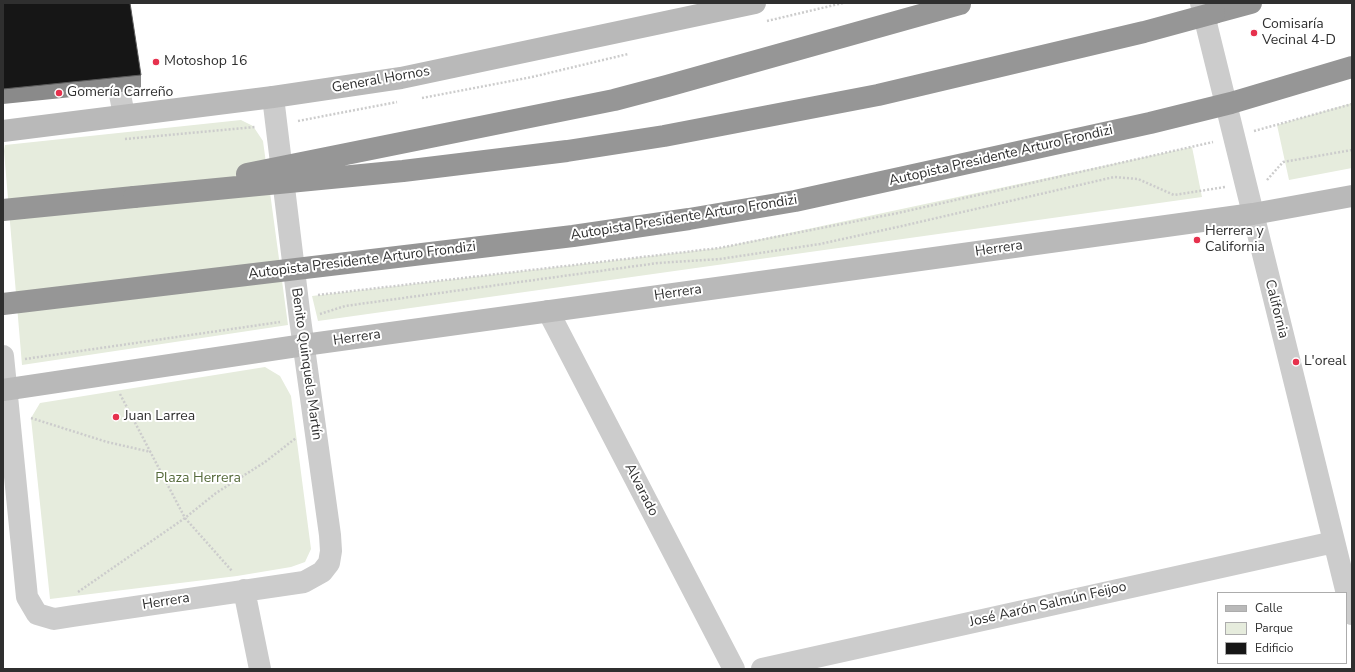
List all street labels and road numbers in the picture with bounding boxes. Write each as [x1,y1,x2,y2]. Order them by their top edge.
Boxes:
street label: General Hornos [331,63,431,97]
street label: Autopista Presidente Arturo Frondizi [887,122,1115,190]
street label: Autopista Presidente Arturo Frondizi [570,192,798,244]
street label: Herrera [974,237,1024,261]
street label: Autopista Presidente Arturo Frondizi [247,239,477,283]
street label: California [1261,278,1291,340]
street label: Herrera [653,281,703,305]
street label: Benito Quinquela Martín [287,287,325,441]
street label: Herrera [332,326,382,350]
street label: Alvarado [621,461,661,519]
street label: José Aarón Salmún Feijoo [968,579,1128,631]
street label: Herrera [141,590,191,614]

